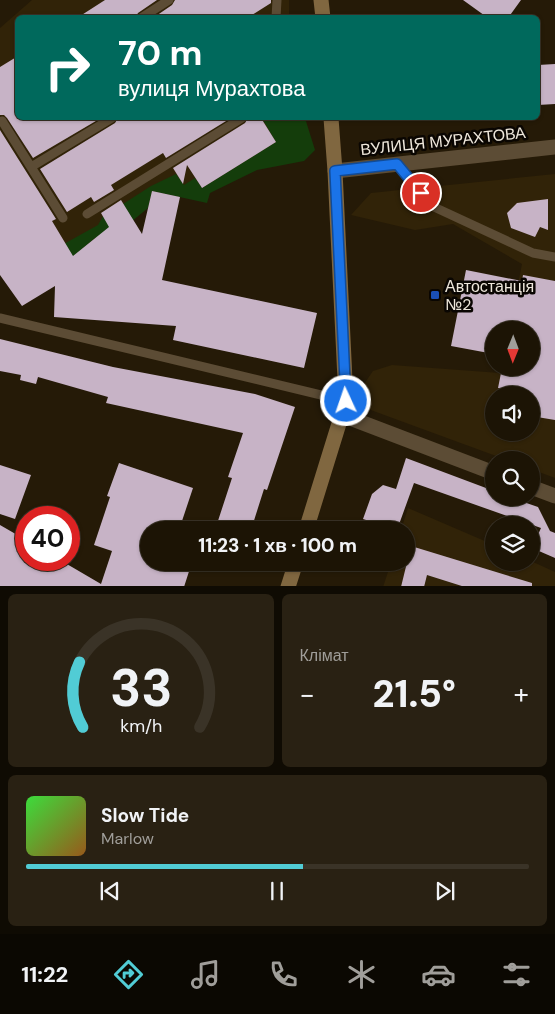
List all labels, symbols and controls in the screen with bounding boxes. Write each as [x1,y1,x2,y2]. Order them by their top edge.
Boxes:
text: 70 m [118,30,202,76]
icon: right [35,35,100,100]
text: вулиця Мурахтова [118,74,306,103]
street label: ВУЛИЦЯ МУРАХТОВА [359,122,527,160]
pin [400,172,442,214]
icon: arrive [407,179,435,207]
place label: Автостанція №2 [445,276,534,315]
marker: Автостанція №2 [429,289,441,301]
north arrow [485,321,540,376]
map controls [485,321,540,571]
position arrow [319,374,371,426]
button: sound [485,386,540,441]
button: search [485,451,540,506]
speed limit sign: 40 [15,506,80,571]
button: layers [485,516,540,571]
text: 11:23 · 1 хв · 100 m [198,533,357,558]
text: Клімат [300,645,349,666]
text: 33 [109,654,172,722]
text: 21.5° [373,669,456,719]
text: − [300,676,315,713]
text: + [514,676,529,713]
text: km/h [120,714,162,738]
text: Slow Tide [101,803,189,828]
text: Marlow [101,828,154,849]
icon: previous [96,877,124,905]
icon: pause [263,877,291,905]
icon: next [431,877,459,905]
icon: directions [111,957,146,992]
icon: music [188,957,223,992]
icon: phone [266,957,301,992]
icon: climate [344,957,379,992]
icon: car [421,957,456,992]
icon: filters [499,957,534,992]
text: 11:22 [21,960,68,989]

